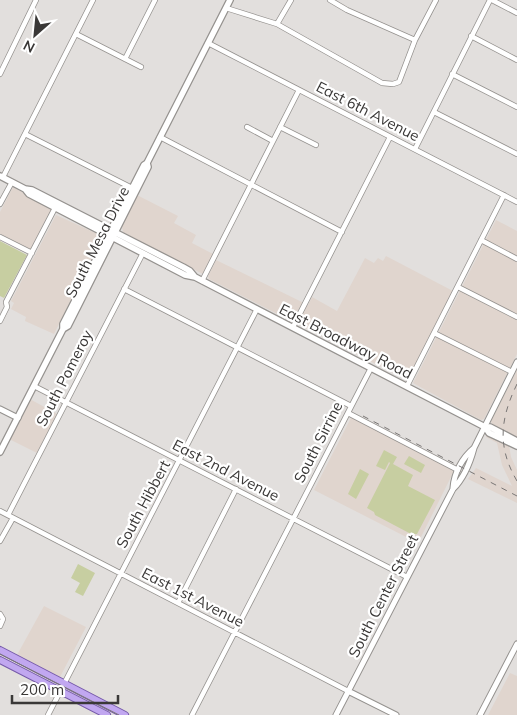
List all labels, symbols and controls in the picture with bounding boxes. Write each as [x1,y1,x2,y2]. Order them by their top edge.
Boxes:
north arrow [10,10,60,60]
text: N [20,36,38,57]
street label: East 6th Avenue [313,77,423,145]
street label: South Mesa Drive [61,183,133,301]
street label: East Broadway Road [276,299,416,383]
street label: South Pomeroy [32,327,96,429]
street label: South Sirrine [289,398,347,486]
street label: East 2nd Avenue [169,435,283,505]
street label: South Hibbert [112,457,174,551]
street label: South Center Street [344,531,422,661]
street label: East 1st Avenue [139,563,247,631]
scale bar [12,672,119,704]
text: 200 m [20,680,64,699]

